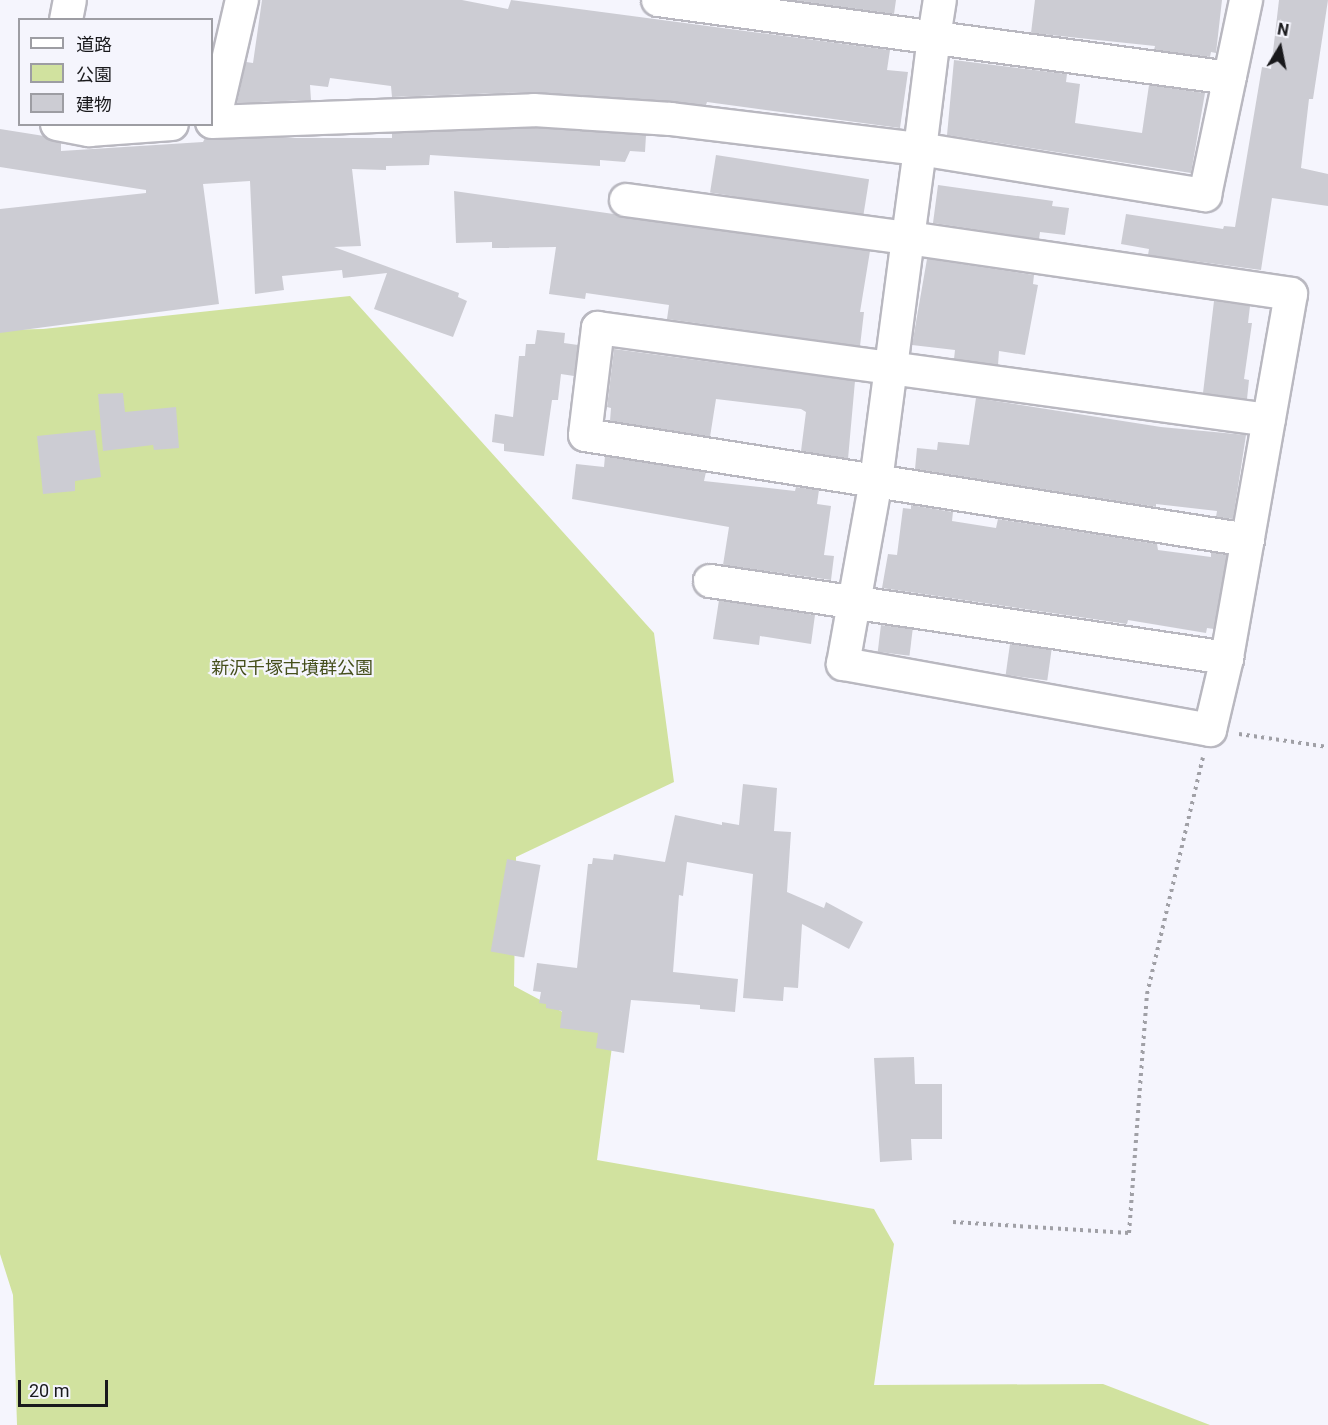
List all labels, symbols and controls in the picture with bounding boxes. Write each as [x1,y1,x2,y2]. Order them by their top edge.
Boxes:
legend [18,18,213,126]
north arrow [1250,18,1310,78]
text: N [1276,19,1290,40]
text: 道路 [76,34,112,55]
text: 公園 [76,64,112,85]
text: 建物 [76,94,112,115]
park label: 新沢千塚古墳群公園 [211,657,373,679]
scale bar [21,1368,111,1406]
text: 20 m [29,1380,69,1401]

